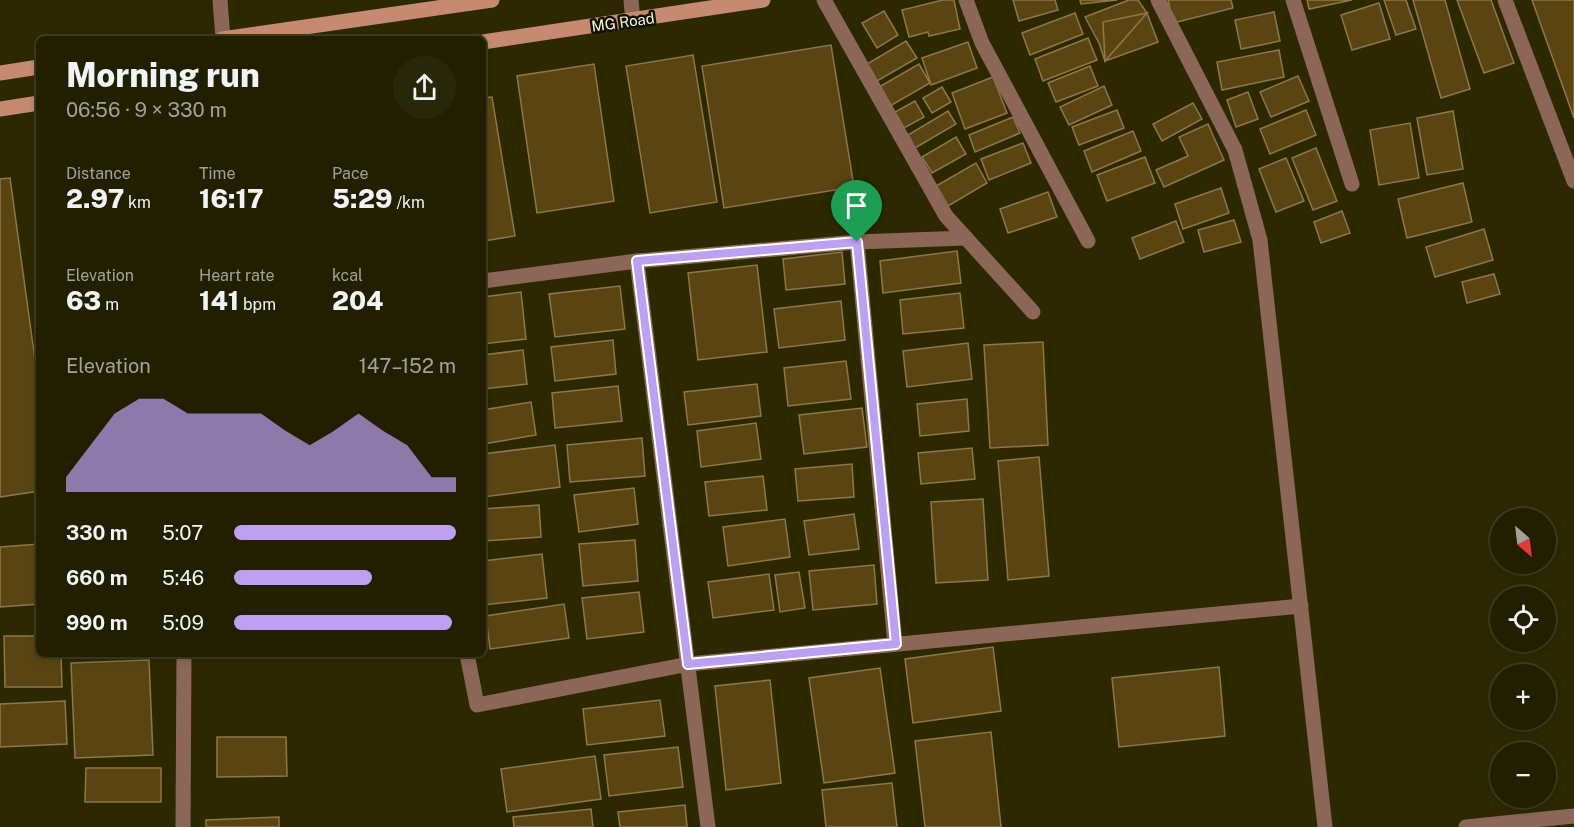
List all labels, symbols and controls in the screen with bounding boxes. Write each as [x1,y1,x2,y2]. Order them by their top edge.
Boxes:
street label: MG Road [590,9,656,35]
text: Morning run [66,56,260,94]
button: share [393,56,456,119]
text: 06:56 · 9 × 330 m [66,98,227,122]
text: Distance [66,164,131,183]
text: Time [199,164,235,183]
text: Pace [332,164,369,183]
pin [831,180,882,242]
text: 2.97 [66,183,124,214]
text: 16:17 [199,183,264,214]
text: 5:29 [332,183,393,214]
icon: arrive [840,189,873,222]
text: km [124,193,151,212]
text: /km [393,193,425,212]
text: Elevation [66,266,134,285]
text: Heart rate [199,266,275,285]
text: kcal [332,266,363,285]
text: 63 [66,285,101,316]
text: 141 [199,285,239,316]
text: 204 [332,285,383,316]
text: m [101,295,119,314]
text: bpm [239,295,276,314]
text: Elevation [66,354,151,378]
text: 147–152 m [359,354,456,378]
north arrow [1490,508,1556,574]
map controls [1490,508,1556,808]
text: 330 m [66,521,128,545]
text: 5:07 [162,521,203,545]
text: 660 m [66,566,128,590]
text: 5:46 [162,566,204,590]
button: locate [1490,586,1556,652]
text: 990 m [66,611,128,635]
text: 5:09 [162,611,204,635]
button: + [1490,664,1556,730]
button: − [1490,742,1556,808]

